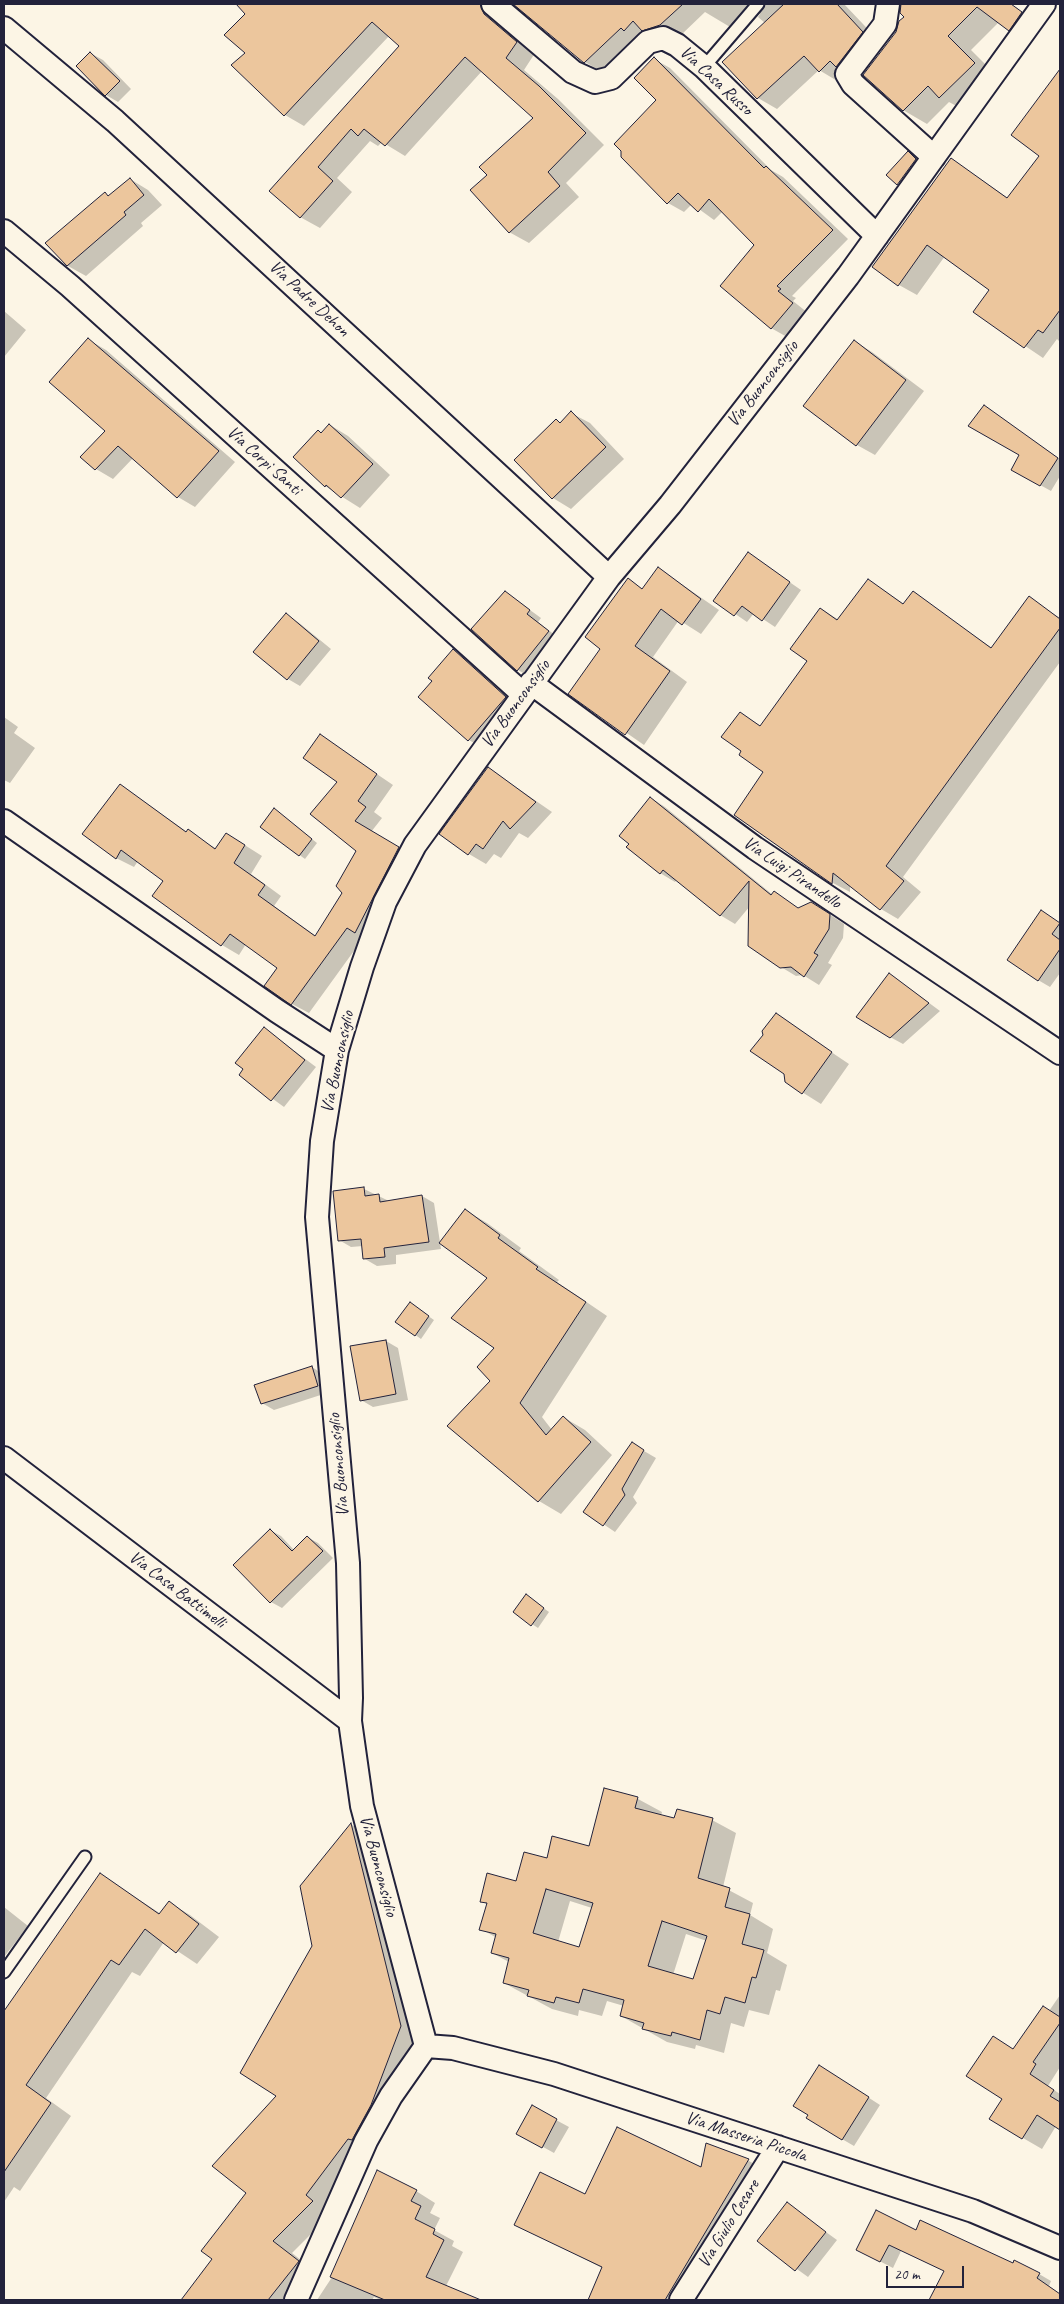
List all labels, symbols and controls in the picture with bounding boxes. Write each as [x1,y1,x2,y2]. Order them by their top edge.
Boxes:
street label: Via Casa Russo [675,42,757,120]
street label: Via Padre Dehon [264,256,354,342]
street label: Via Buonconsiglio [723,337,803,431]
street label: Via Corpi Santi [222,422,306,500]
street label: Via Buonconsiglio [477,656,555,752]
street label: Via Luigi Pirandello [739,832,845,914]
street label: Via Buonconsiglio [317,1009,359,1115]
street label: Via Buonconsiglio [324,1412,354,1518]
street label: Via Casa Battimelli [124,1547,230,1633]
street label: Via Buonconsiglio [354,1813,402,1919]
street label: Via Masseria Piccola [683,2107,809,2167]
street label: Via Giulio Cesare [693,2176,765,2272]
scale bar [889,2256,966,2288]
text: 20 m [894,2265,920,2284]

